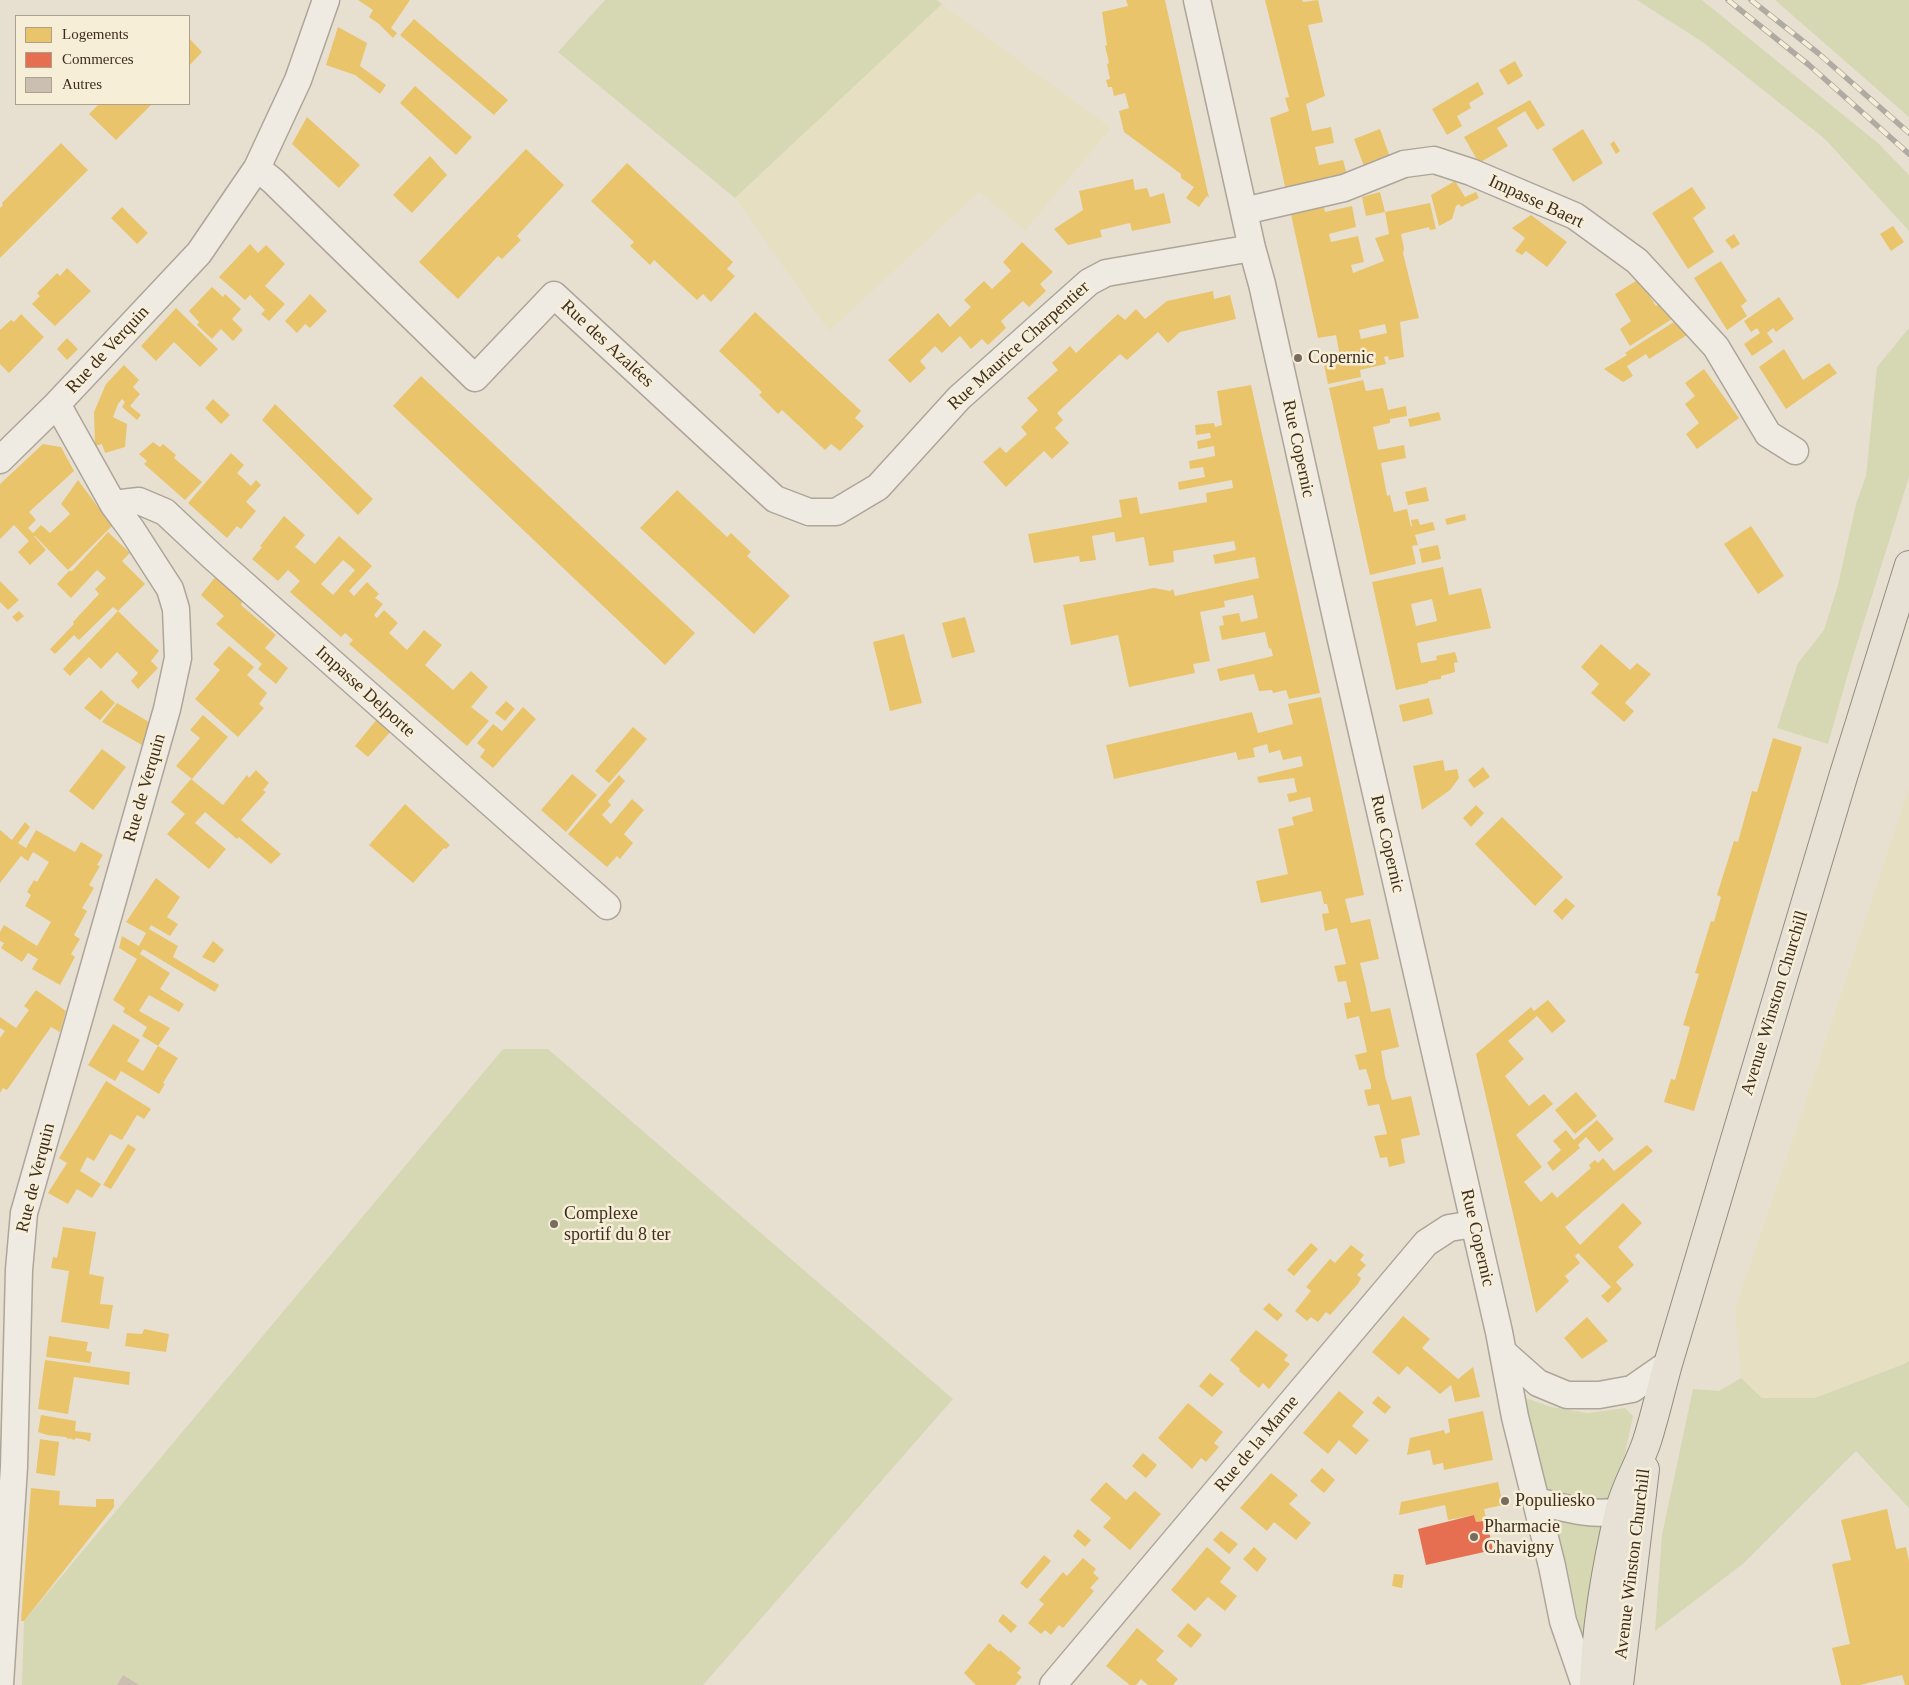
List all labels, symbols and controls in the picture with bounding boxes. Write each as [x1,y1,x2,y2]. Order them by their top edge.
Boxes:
legend [15,15,190,105]
text: Logements [62,26,129,42]
text: Commerces [62,51,134,67]
text: Autres [62,76,102,92]
street label: Impasse Baert [1485,171,1587,233]
street label: Rue Maurice Charpentier [944,277,1094,415]
street label: Rue des Azalées [556,296,658,392]
street label: Rue de Verquin [62,302,154,398]
place label: Copernic [1308,347,1374,369]
marker: Copernic [1292,352,1304,364]
street label: Rue Copernic [1277,398,1319,500]
street label: Impasse Delporte [311,642,419,742]
street label: Rue de Verquin [119,731,171,845]
street label: Rue Copernic [1365,793,1409,895]
street label: Avenue Winston Churchill [1737,908,1813,1098]
street label: Rue de Verquin [12,1121,60,1235]
street label: Rue Copernic [1455,1187,1499,1289]
place label: Complexe sportif du 8 ter [564,1203,670,1246]
marker: Complexe sportif du 8 ter [548,1218,560,1230]
street label: Rue de la Marne [1210,1391,1304,1497]
street label: Avenue Winston Churchill [1611,1467,1655,1661]
place label: Populiesko [1515,1490,1595,1512]
marker: Populiesko [1499,1495,1511,1507]
place label: Pharmacie Chavigny [1484,1516,1560,1558]
marker: Pharmacie Chavigny [1468,1531,1480,1543]

